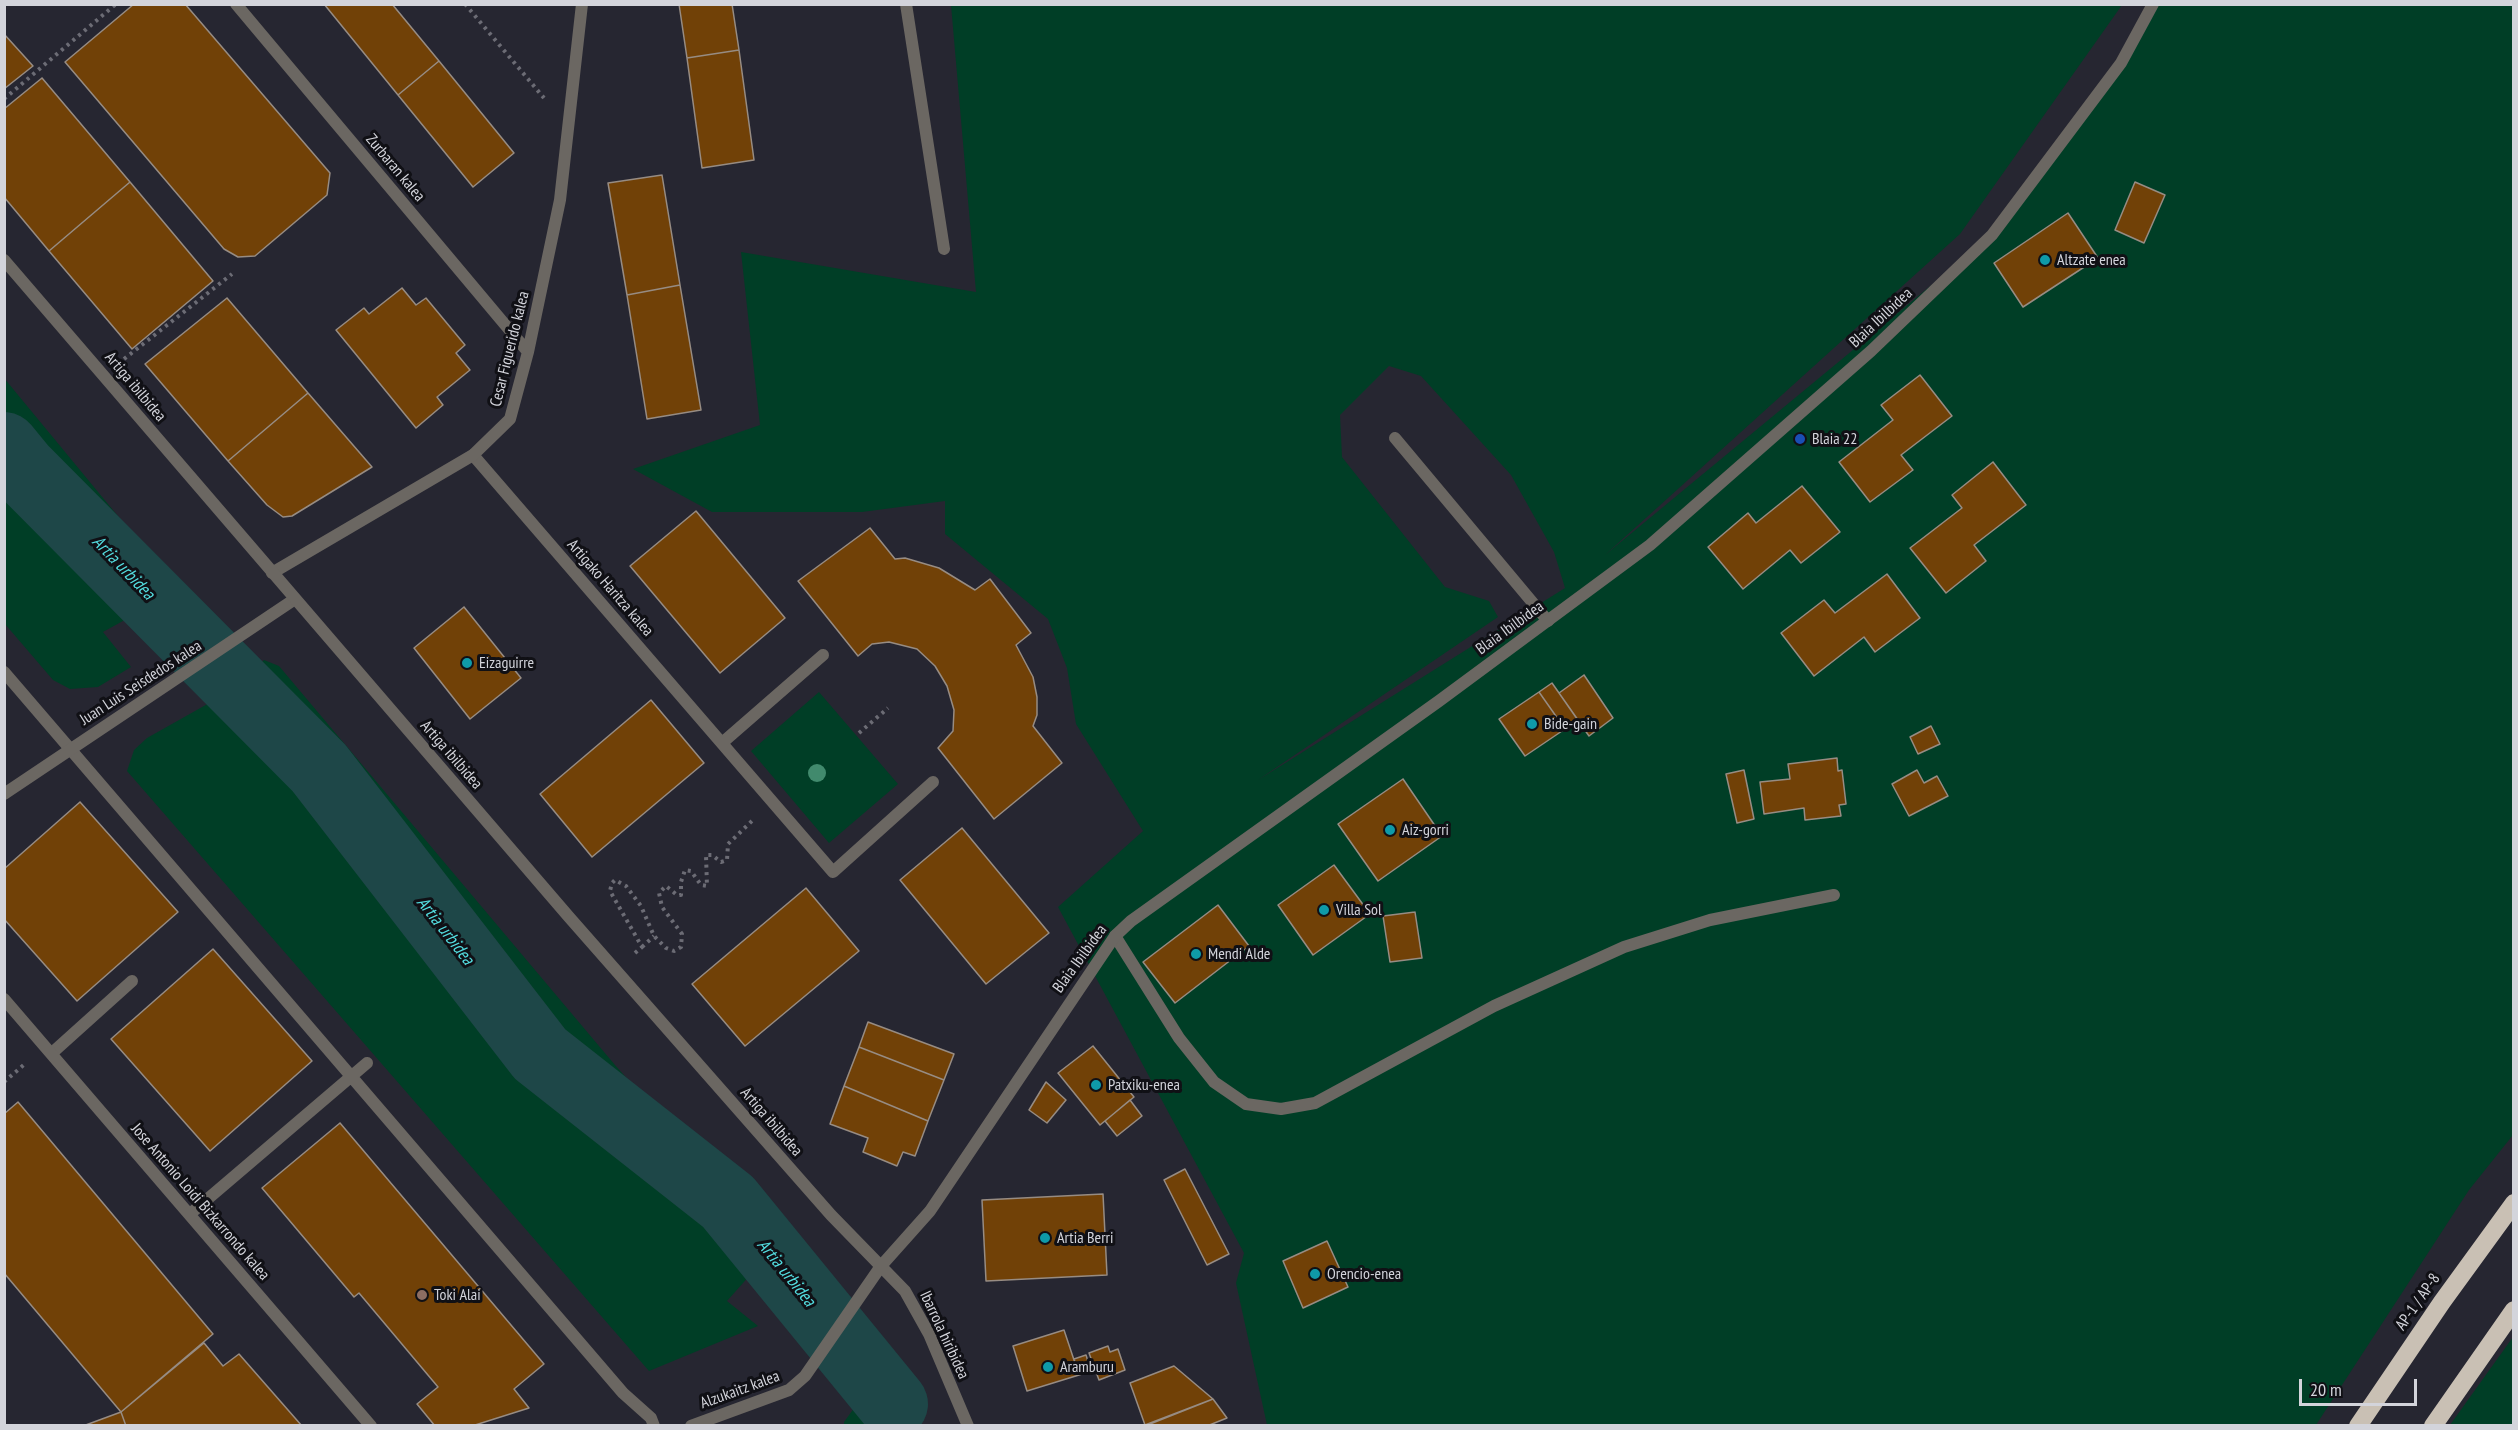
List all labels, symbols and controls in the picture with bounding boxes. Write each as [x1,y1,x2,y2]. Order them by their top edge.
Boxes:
street label: Zurbaran kalea [361,130,429,206]
place label: Altzate enea [2057,250,2126,270]
marker: Altzate enea [2038,253,2052,267]
street label: Blaia Ibilbidea [1846,284,1916,352]
street label: Cesar Figuerido kalea [486,289,534,409]
street label: Artiga ibilbidea [100,348,170,426]
place label: Blaia 22 [1812,429,1857,449]
marker: Blaia 22 [1793,432,1807,446]
water label: Artia urbidea [87,531,159,605]
street label: Artigako Haritza kalea [563,536,657,640]
street label: Blaia Ibilbidea [1472,597,1548,659]
street label: Juan Luis Seisdedos kalea [77,637,205,729]
place label: Eizaguirre [479,653,534,673]
marker: Eizaguirre [460,656,474,670]
place label: Bide-gain [1544,714,1597,734]
street label: Artiga ibilbidea [416,717,486,793]
marker: Bide-gain [1525,717,1539,731]
place label: Aiz-gorri [1402,820,1449,840]
marker: Aiz-gorri [1383,823,1397,837]
water label: Artia urbidea [412,893,478,969]
place label: Villa Sol [1336,900,1382,920]
marker: Villa Sol [1317,903,1331,917]
street label: Blaia Ibilbidea [1049,921,1111,997]
place label: Mendi Alde [1208,944,1270,964]
marker: Mendi Alde [1189,947,1203,961]
place label: Patxiku-enea [1108,1075,1180,1095]
marker: Patxiku-enea [1089,1078,1103,1092]
street label: Artiga ibilbidea [736,1084,806,1160]
street label: Jose Antonio Loidi Bizkarrondo kalea [127,1120,273,1284]
place label: Artia Berri [1057,1228,1113,1248]
marker: Artia Berri [1038,1231,1052,1245]
water label: Artia urbidea [752,1235,820,1311]
place label: Orencio-enea [1327,1264,1401,1284]
marker: Orencio-enea [1308,1267,1322,1281]
street label: AP-1 / AP-8 [2392,1270,2444,1334]
place label: Toki Alai [434,1285,481,1305]
marker: Toki Alai [415,1288,429,1302]
street label: Ibarrola hiribidea [915,1288,973,1382]
place label: Aramburu [1060,1357,1114,1377]
marker: Aramburu [1041,1360,1055,1374]
street label: Alzukaitz kalea [698,1367,782,1413]
scale bar [2302,1367,2420,1405]
text: 20 m [2310,1378,2342,1401]

